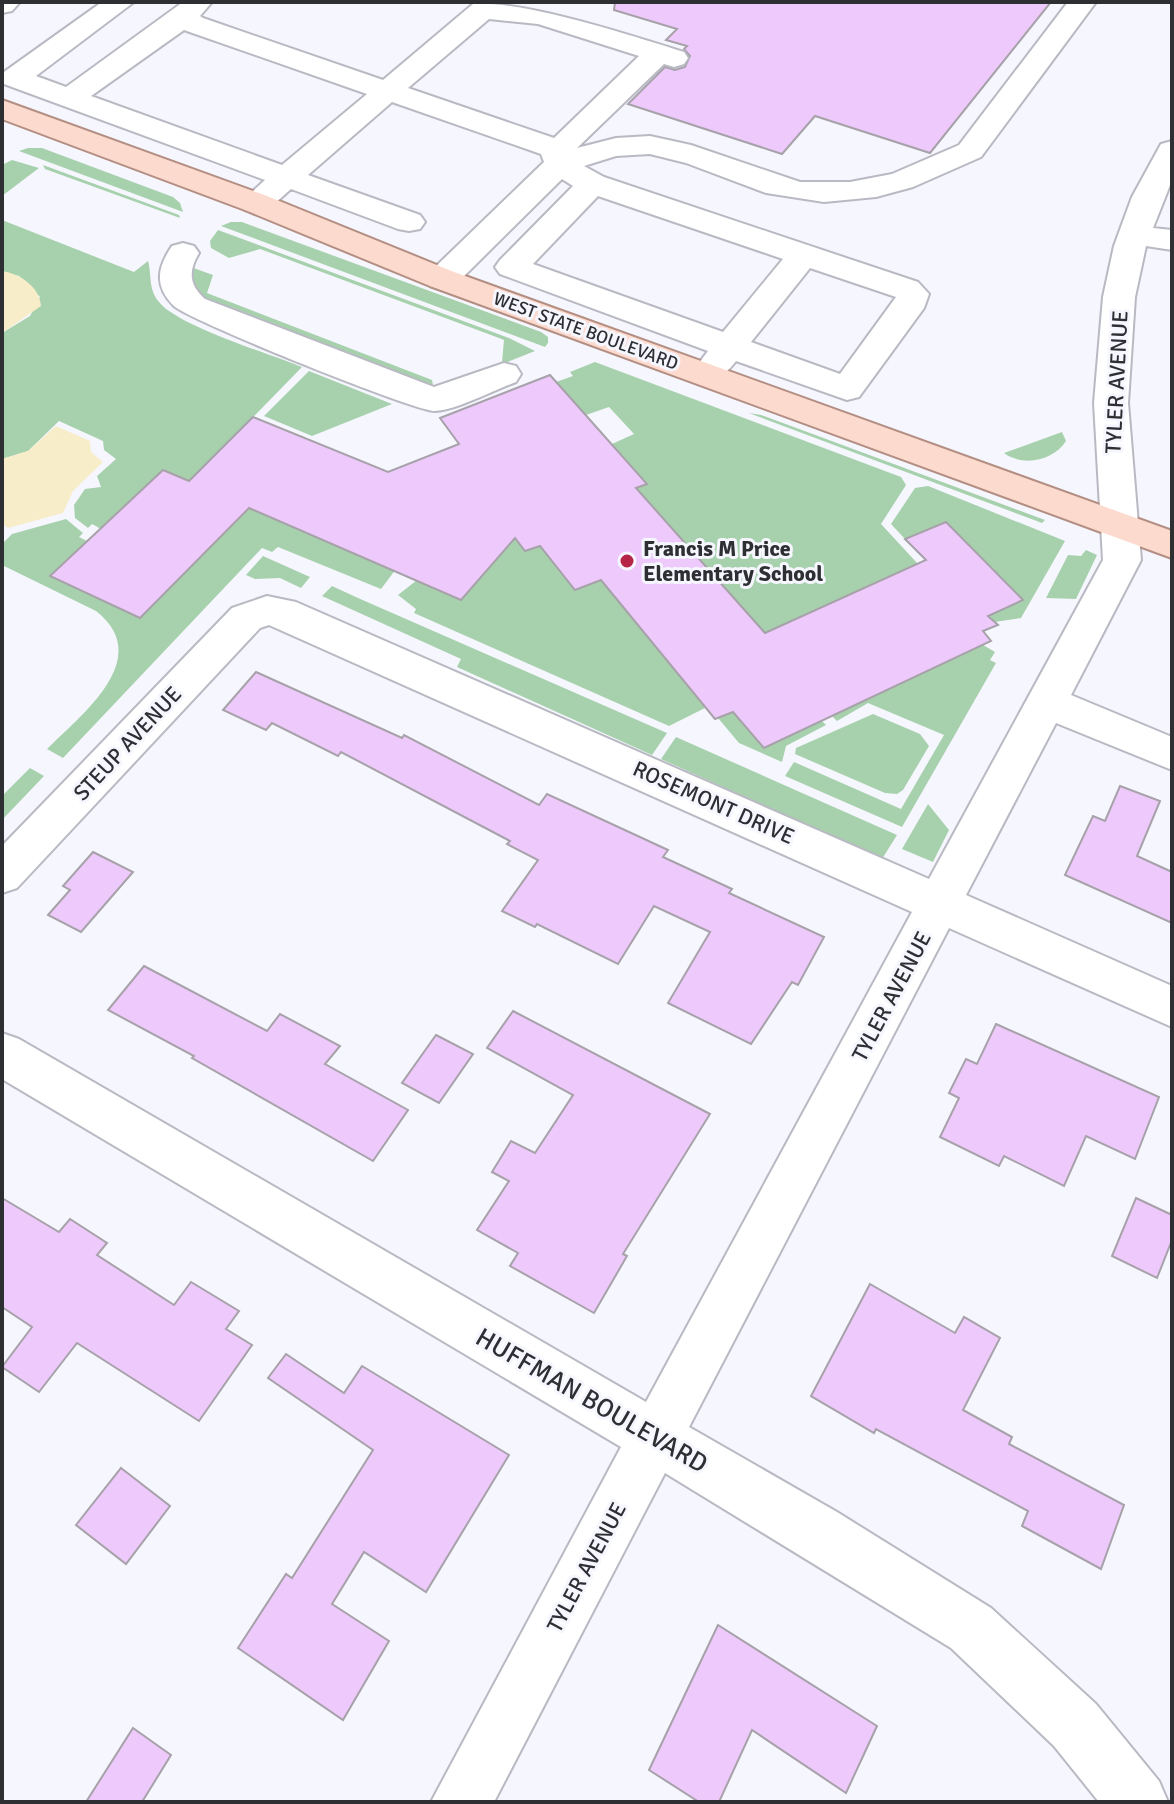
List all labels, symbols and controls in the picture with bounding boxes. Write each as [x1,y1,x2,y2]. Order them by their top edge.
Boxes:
street label: WEST STATE BOULEVARD [491,287,681,375]
street label: TYLER AVENUE [1099,310,1134,454]
place label: Francis M Price Elementary School [643,535,823,587]
marker: Francis M Price Elementary School [618,552,636,570]
street label: STEUP AVENUE [68,681,187,806]
street label: ROSEMONT DRIVE [629,755,799,850]
street label: TYLER AVENUE [846,927,937,1066]
street label: HUFFMAN BOULEVARD [470,1321,713,1480]
street label: TYLER AVENUE [541,1498,632,1637]

